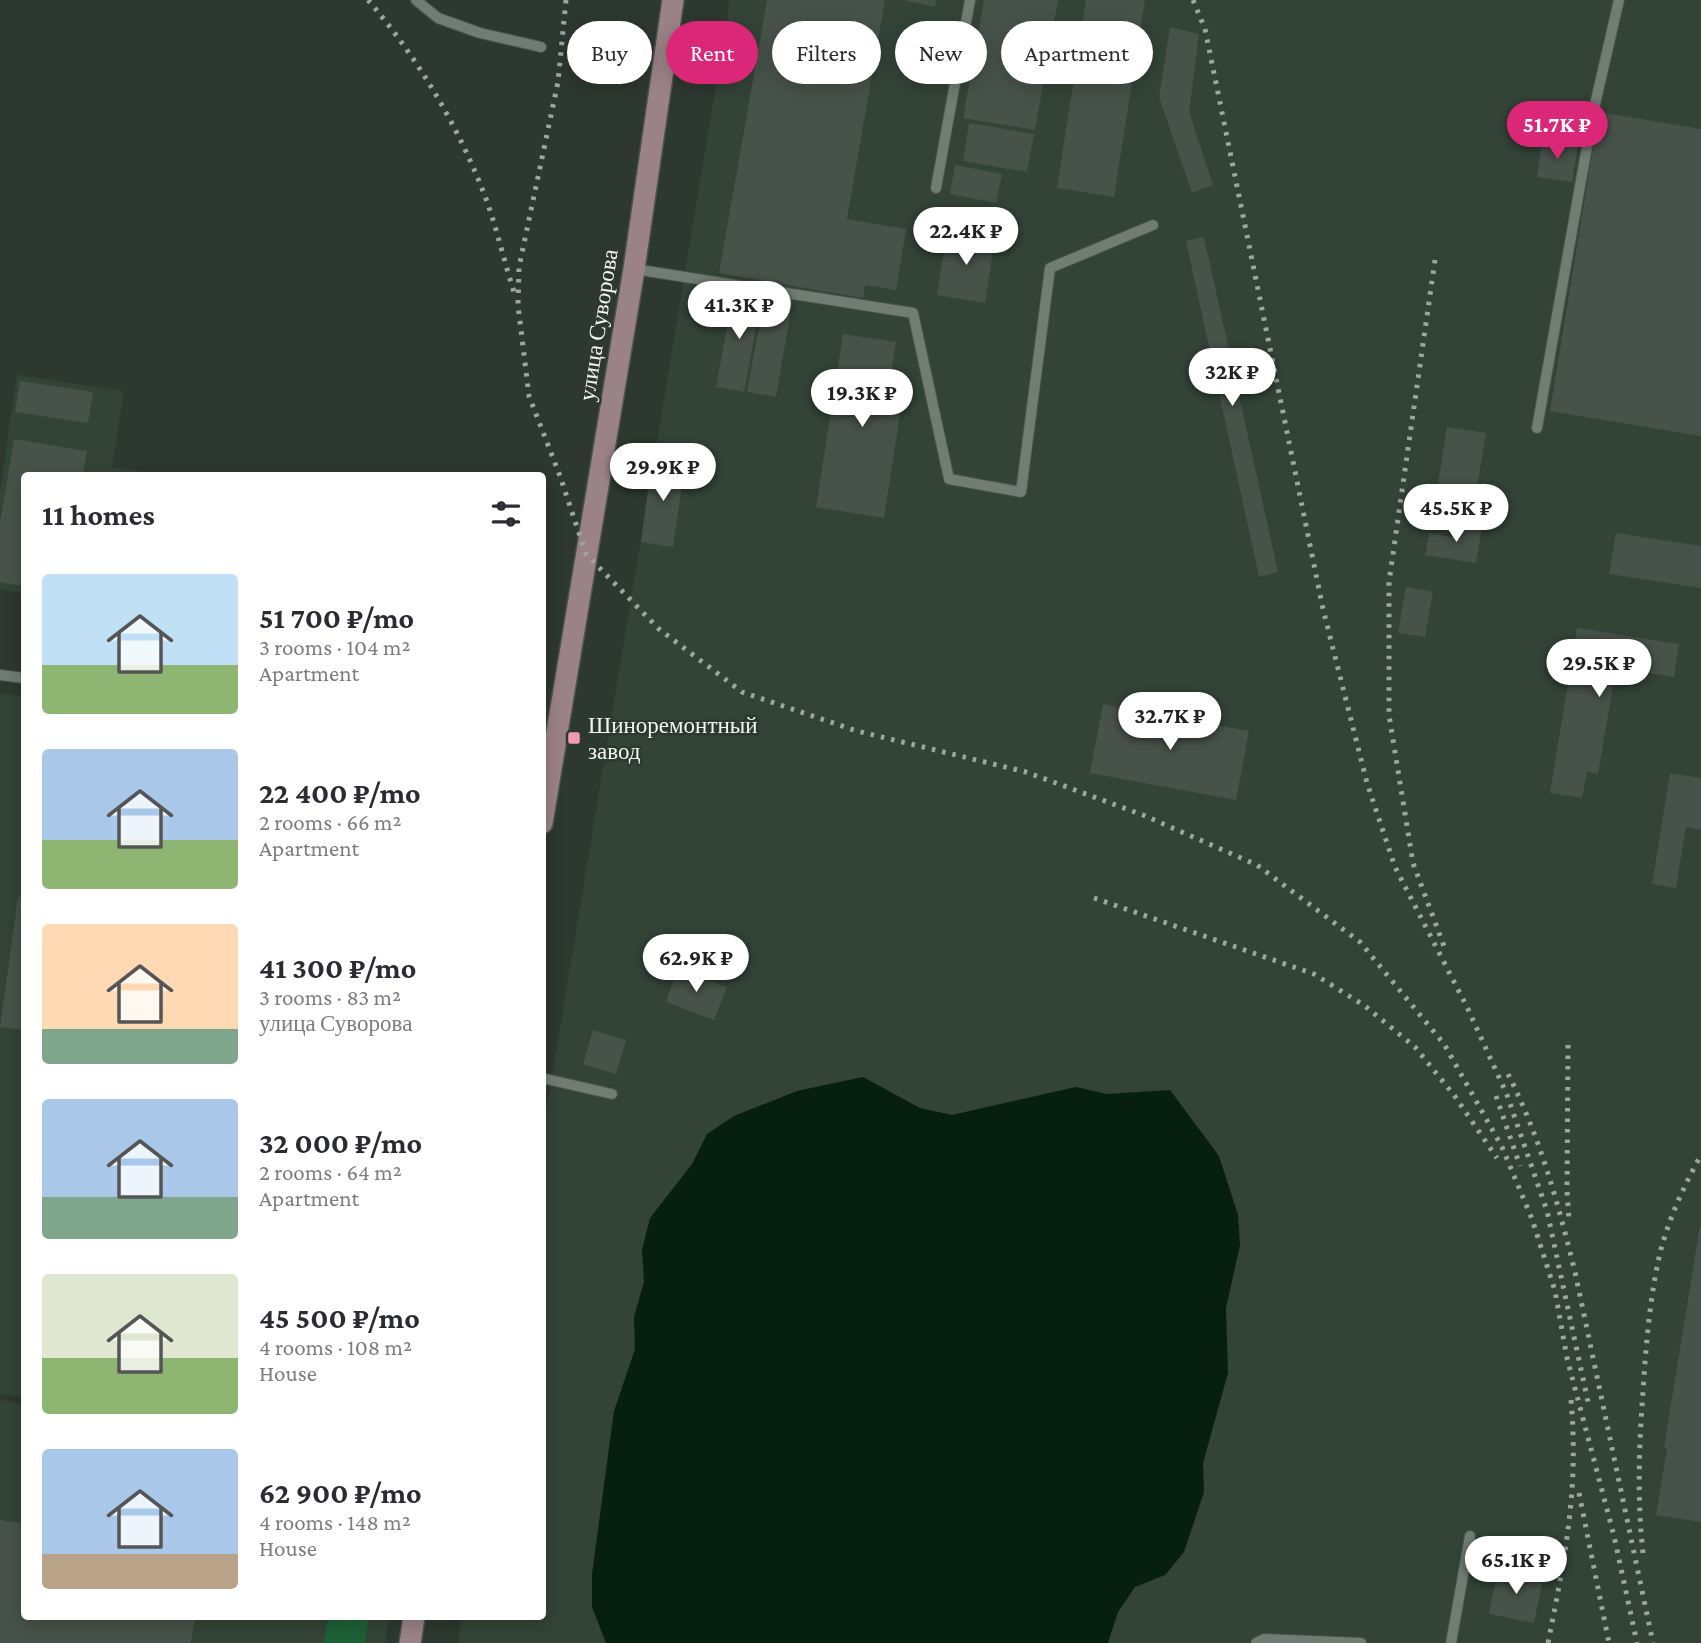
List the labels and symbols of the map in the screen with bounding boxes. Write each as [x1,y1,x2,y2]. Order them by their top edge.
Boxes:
pin: 51.7K ₽ [1492,102,1622,161]
pin: 22.4K ₽ [901,208,1031,267]
street label: улица Суворова [573,247,623,403]
pin: 41.3K ₽ [674,282,804,341]
pin: 32K ₽ [1183,348,1281,408]
pin: 19.3K ₽ [797,370,927,429]
pin: 29.9K ₽ [598,444,728,503]
pin: 45.5K ₽ [1391,484,1521,544]
pin: 29.5K ₽ [1534,640,1664,699]
pin: 32.7K ₽ [1105,692,1235,752]
place label: Шиноремонтный завод [588,712,758,764]
marker: Шиноремонтный завод [566,730,582,746]
pin: 62.9K ₽ [631,934,761,994]
pin: 65.1K ₽ [1451,1536,1581,1596]

